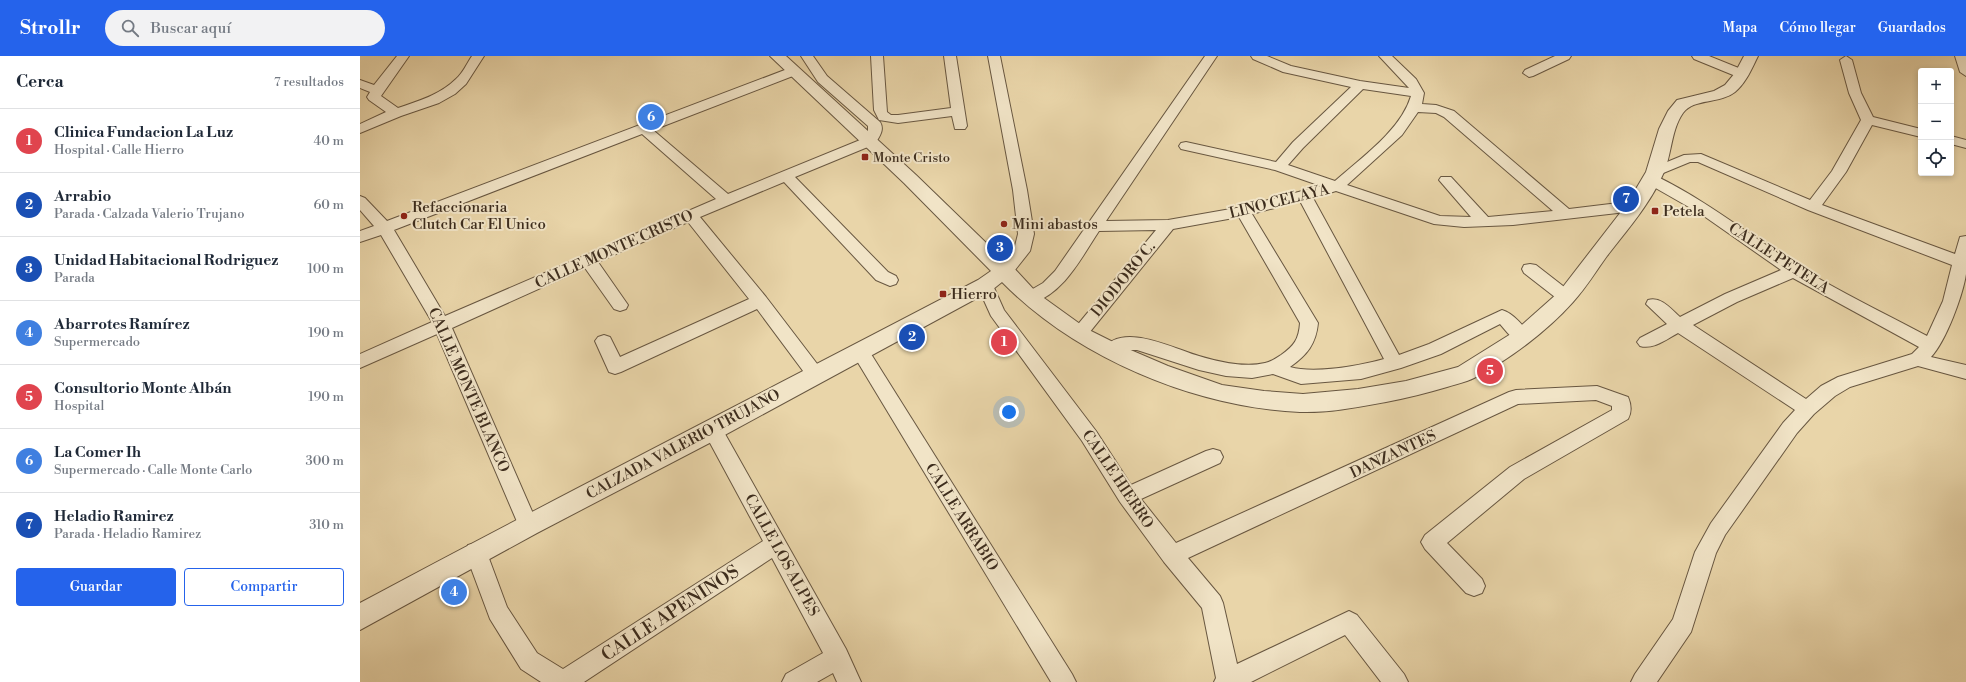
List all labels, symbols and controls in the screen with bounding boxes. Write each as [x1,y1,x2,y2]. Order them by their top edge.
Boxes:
search box [105,10,385,46]
text: Strollr [20,16,81,40]
icon: search [119,17,141,39]
text: Buscar aquí [151,19,231,38]
text: Mapa [1723,19,1757,37]
text: Cómo llegar [1779,19,1856,37]
text: Guardados [1878,19,1946,37]
map controls [1918,68,1954,176]
button: + [1918,68,1954,104]
text: Cerca [16,71,64,93]
text: 7 resultados [274,74,344,90]
pin: 6 [638,102,664,132]
button: − [1918,104,1954,140]
text: Clinica Fundacion La Luz [54,123,233,142]
text: 1 [26,133,32,149]
text: 40 m [314,133,344,149]
button: locate [1918,140,1954,176]
text: Hospital · Calle Hierro [54,142,184,158]
place label: Monte Cristo [873,150,950,166]
marker: Monte Cristo [860,152,870,162]
street label: LINO CELAYA [1227,180,1332,223]
pin: 7 [1613,184,1639,214]
text: Arrabio [54,187,111,206]
text: 2 [25,197,33,213]
text: 60 m [313,197,344,213]
place label: Refaccionaria Clutch Car El Unico [412,198,546,234]
place label: Petela [1663,202,1705,221]
text: Parada · Calzada Valerio Trujano [54,206,244,222]
street label: CALLE MONTE CRISTO [532,206,697,293]
marker: Petela [1650,206,1660,216]
marker: Refaccionaria Clutch Car El Unico [399,211,409,221]
place label: Mini abastos [1012,215,1098,234]
marker: Mini abastos [999,219,1009,229]
street label: CALLE PETELA [1725,219,1833,298]
pin: 3 [987,233,1013,263]
street label: DIODORO C. [1087,238,1160,321]
text: Unidad Habitacional Rodriguez [54,251,278,270]
text: 3 [25,261,33,277]
text: 100 m [308,261,344,277]
text: Parada [54,270,95,286]
place label: Hierro [951,285,997,304]
marker: Hierro [938,289,948,299]
street label: CALLE MONTE BLANCO [424,305,514,476]
text: Abarrotes Ramírez [54,315,190,334]
pin: 2 [899,322,925,352]
text: 4 [25,325,33,341]
text: 190 m [308,325,344,341]
pin: 1 [991,327,1017,357]
text: Supermercado [54,334,140,350]
pin: 5 [1477,356,1503,386]
text: Consultorio Monte Albán [54,379,232,398]
street label: CALZADA VALERIO TRUJANO [583,385,784,504]
text: 5 [25,389,33,405]
text: 190 m [308,389,344,405]
text: Hospital [54,398,104,414]
your location [999,402,1019,422]
street label: CALLE HIERRO [1078,426,1158,532]
street label: DANZANTES [1347,426,1439,483]
text: La Comer Ih [54,443,141,462]
text: 6 [25,453,33,469]
text: 300 m [306,453,344,469]
street label: CALLE ARRABIO [921,460,1002,575]
text: Supermercado · Calle Monte Carlo [54,462,252,478]
street label: CALLE LOS ALPES [740,491,823,620]
text: Heladio Ramirez [54,507,174,526]
text: 7 [25,517,33,533]
text: 310 m [309,517,344,533]
text: Parada · Heladio Ramirez [54,526,201,542]
street label: CALLE APENINOS [597,560,744,667]
button: Guardar [16,568,176,606]
button: Compartir [184,568,344,606]
pin: 4 [441,577,467,607]

